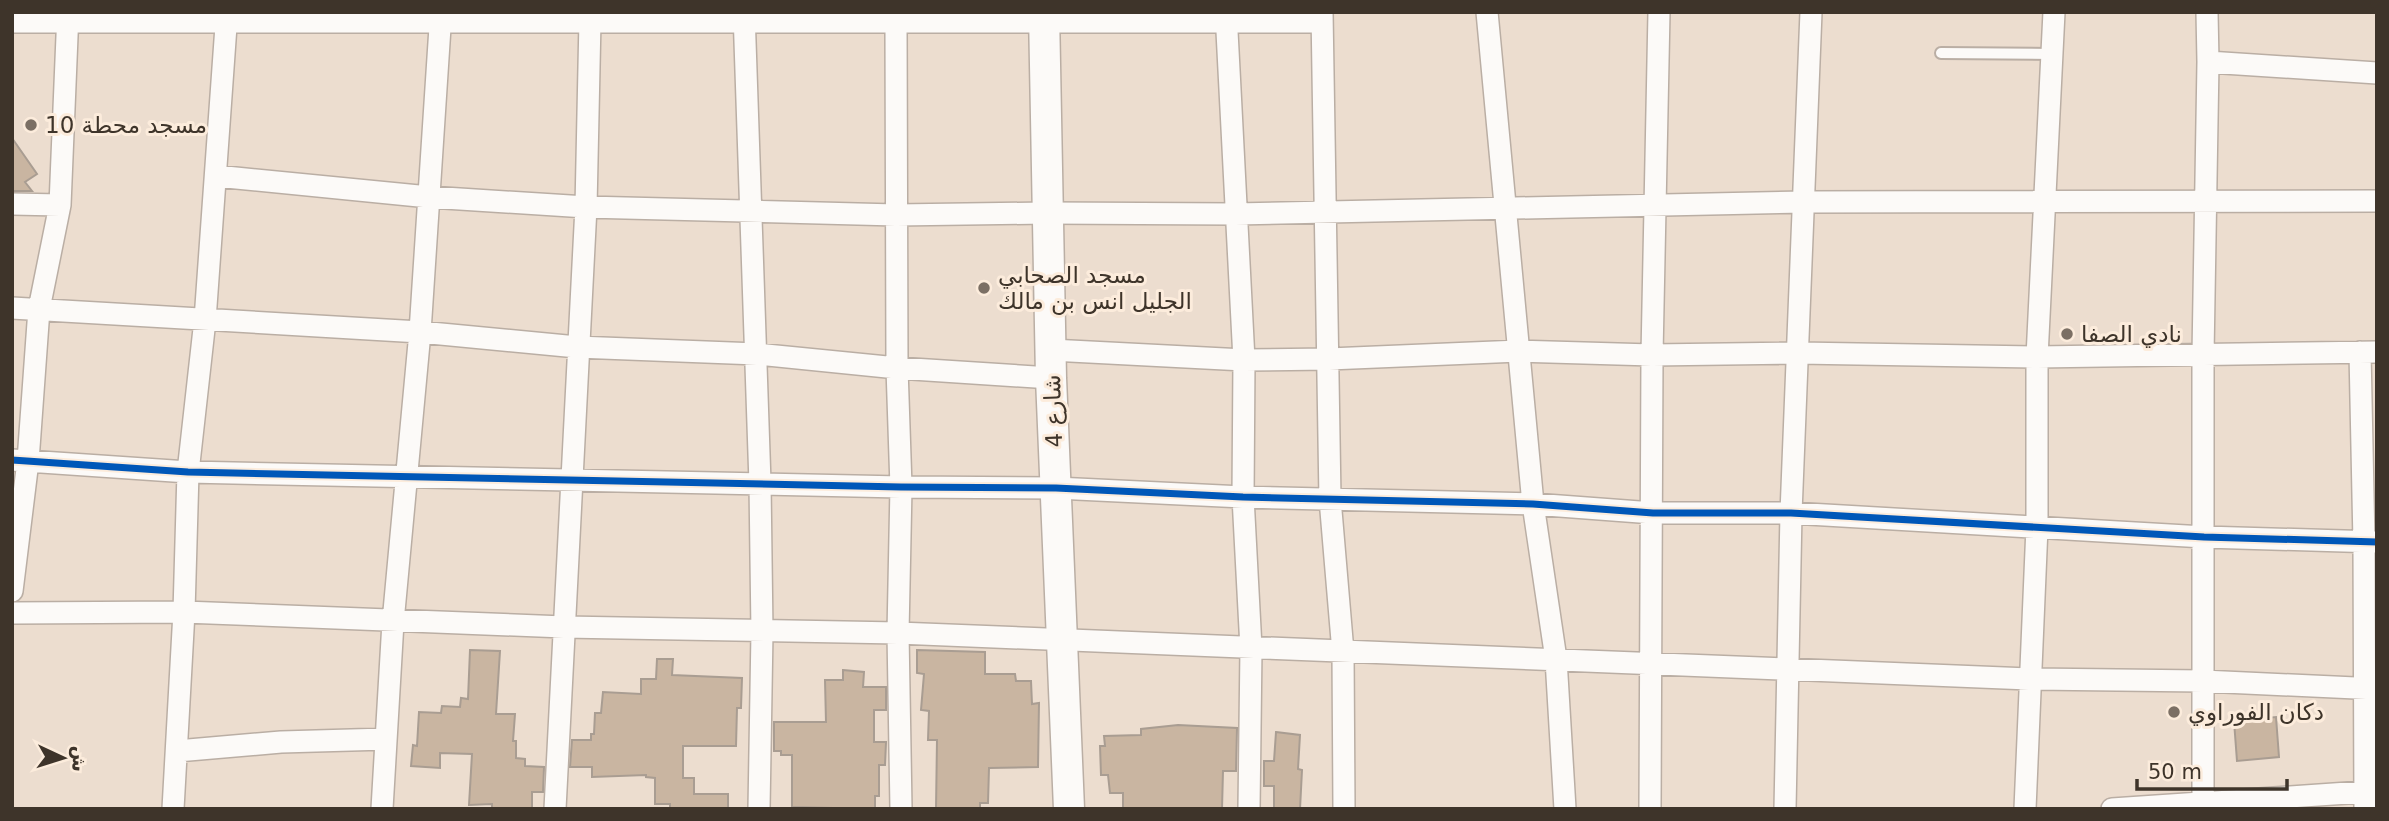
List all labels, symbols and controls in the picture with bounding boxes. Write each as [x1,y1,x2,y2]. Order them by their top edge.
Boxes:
place label: مسجد محطة 10 [45,112,207,138]
marker: مسجد محطة 10 [23,117,39,133]
place label: مسجد الصحابي الجليل انس بن مالك [998,262,1192,315]
marker: مسجد الصحابي الجليل انس بن مالك [976,280,992,296]
place label: نادي الصفا [2081,321,2182,348]
marker: نادي الصفا [2059,326,2075,342]
street label: شارع 4 [1039,374,1068,448]
place label: دكان الفوراوي [2188,699,2324,726]
marker: دكان الفوراوي [2166,704,2182,720]
north arrow [28,723,98,793]
text: ش [67,745,92,773]
scale bar [2137,748,2288,792]
text: 50 m [2148,760,2202,784]

